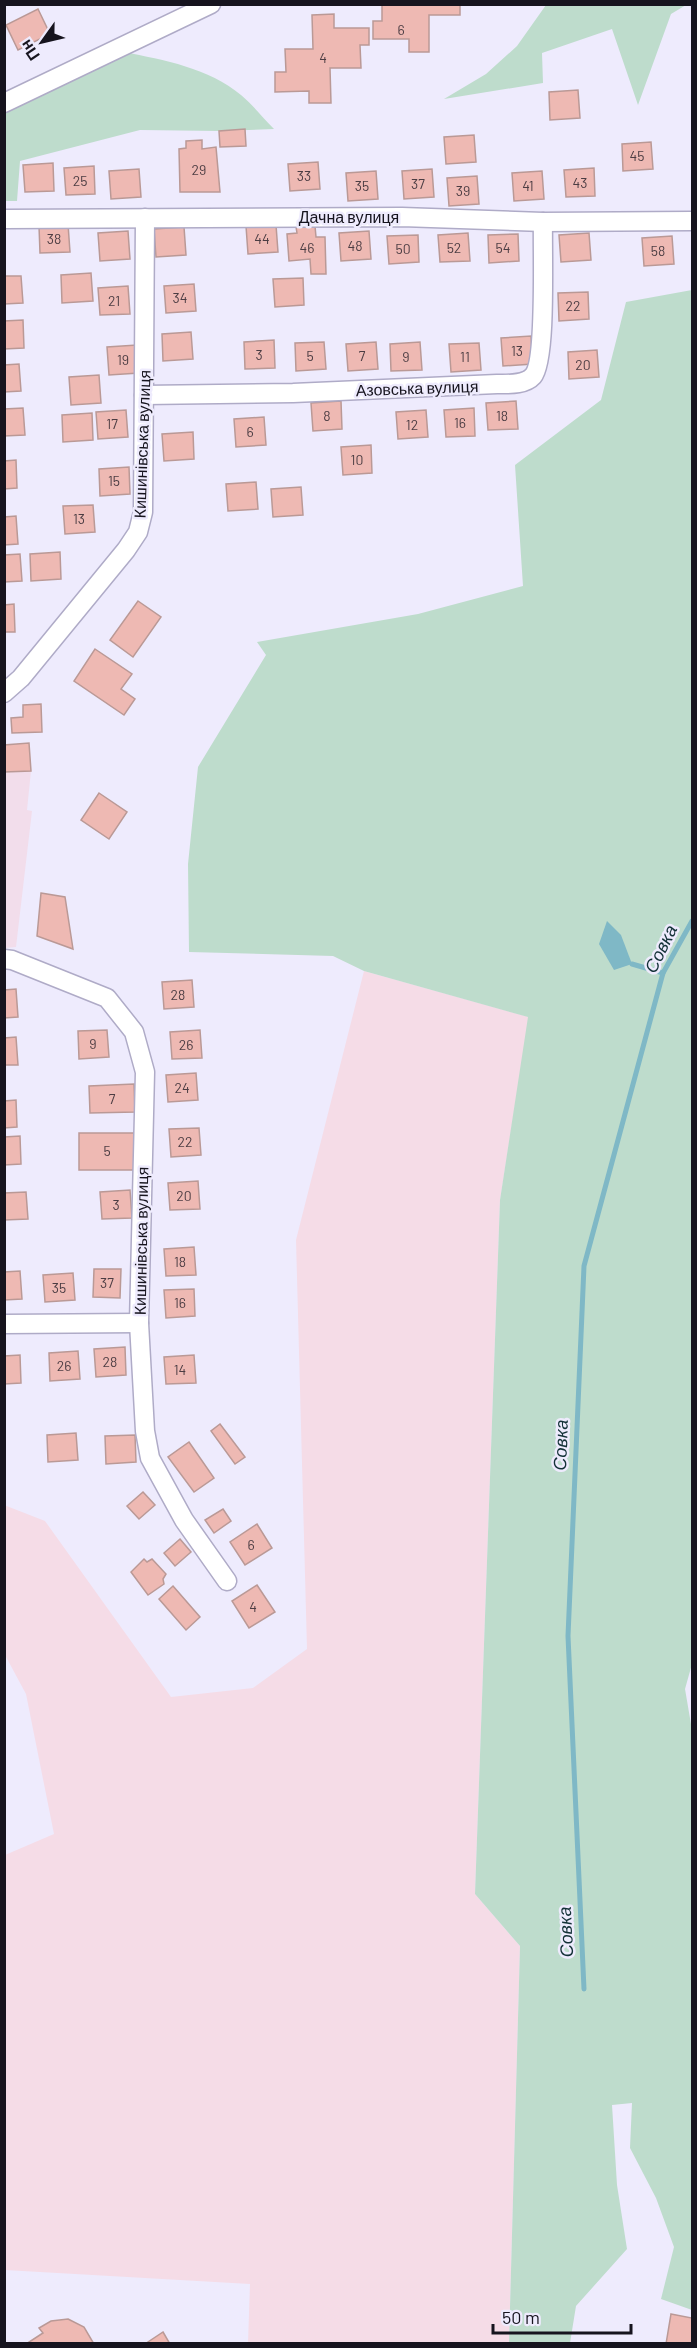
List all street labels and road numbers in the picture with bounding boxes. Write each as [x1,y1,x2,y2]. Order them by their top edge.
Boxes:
street label: Дачна вулиця [299,207,399,226]
street label: Кишинівська вулиця [129,369,154,518]
street label: Азовська вулиця [355,376,479,399]
street label: Кишинівська вулиця [130,1167,151,1315]

